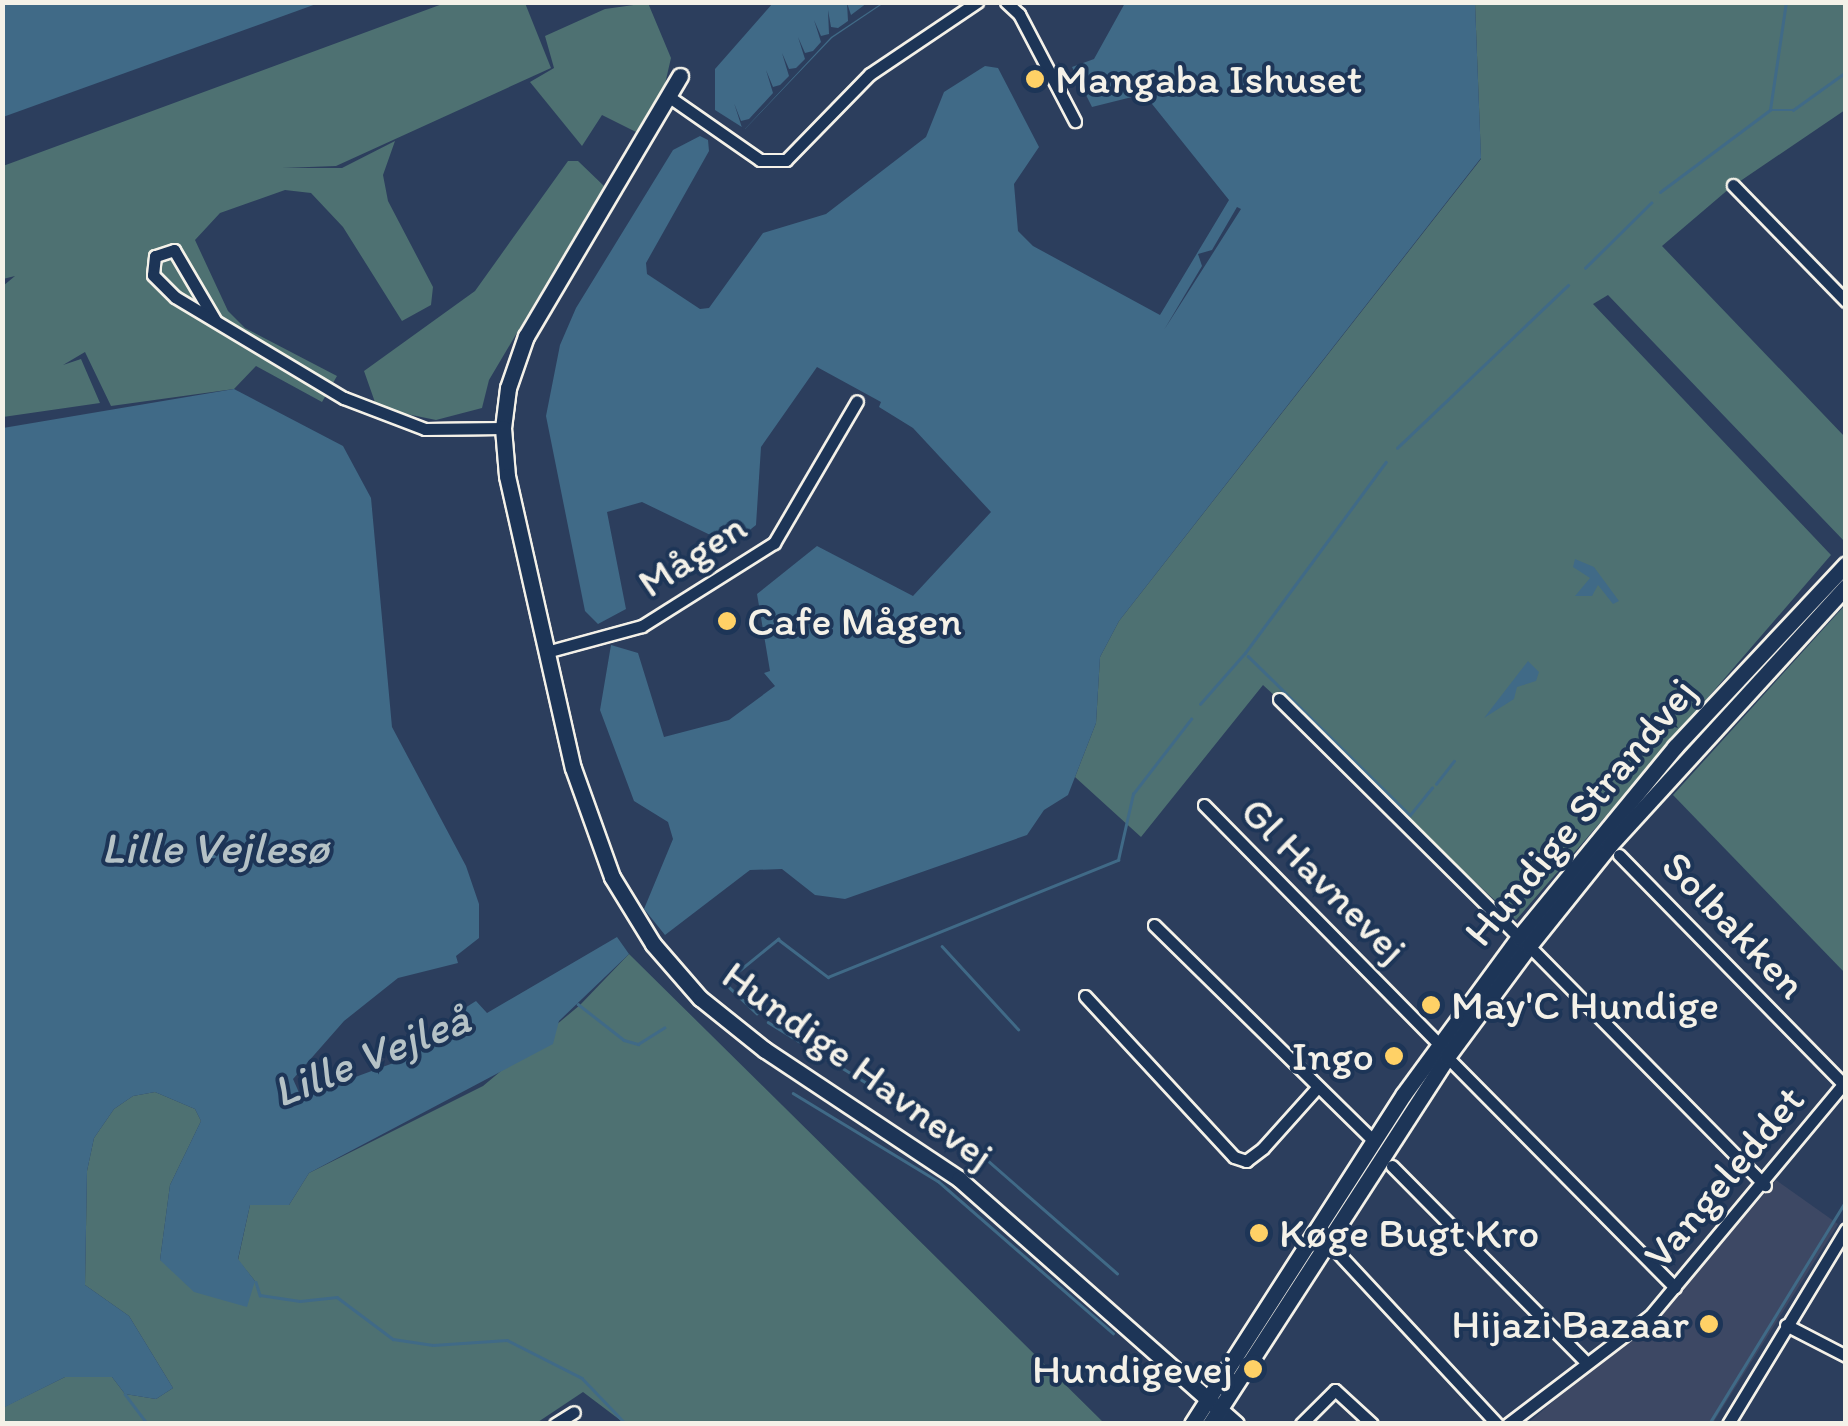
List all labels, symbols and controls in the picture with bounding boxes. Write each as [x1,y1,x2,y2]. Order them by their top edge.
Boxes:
place label: Mangaba Ishuset [1055,54,1363,104]
marker: Mangaba Ishuset [1024,68,1046,90]
street label: Mågen [628,501,756,609]
place label: Cafe Mågen [747,596,960,646]
marker: Cafe Mågen [716,610,738,632]
street label: Hundige Strandvej [1453,668,1707,956]
street label: Gl Havnevej [1231,787,1417,973]
water label: Lille Vejlesø [102,821,328,875]
street label: Solbakken [1651,841,1817,1009]
street label: Hundige Havnevej [713,950,1003,1180]
place label: May'C Hundige [1451,980,1721,1030]
water label: Lille Vejleå [265,991,477,1119]
marker: May'C Hundige [1420,994,1442,1016]
place label: Ingo [1292,1031,1374,1081]
marker: Ingo [1383,1045,1405,1067]
street label: Vangeleddet [1633,1075,1815,1279]
place label: Køge Bugt Kro [1279,1208,1540,1258]
marker: Køge Bugt Kro [1248,1222,1270,1244]
place label: Hijazi Bazaar [1452,1299,1689,1349]
marker: Hijazi Bazaar [1698,1313,1720,1335]
place label: Hundigevej [1032,1344,1233,1394]
marker: Hundigevej [1242,1358,1264,1380]

